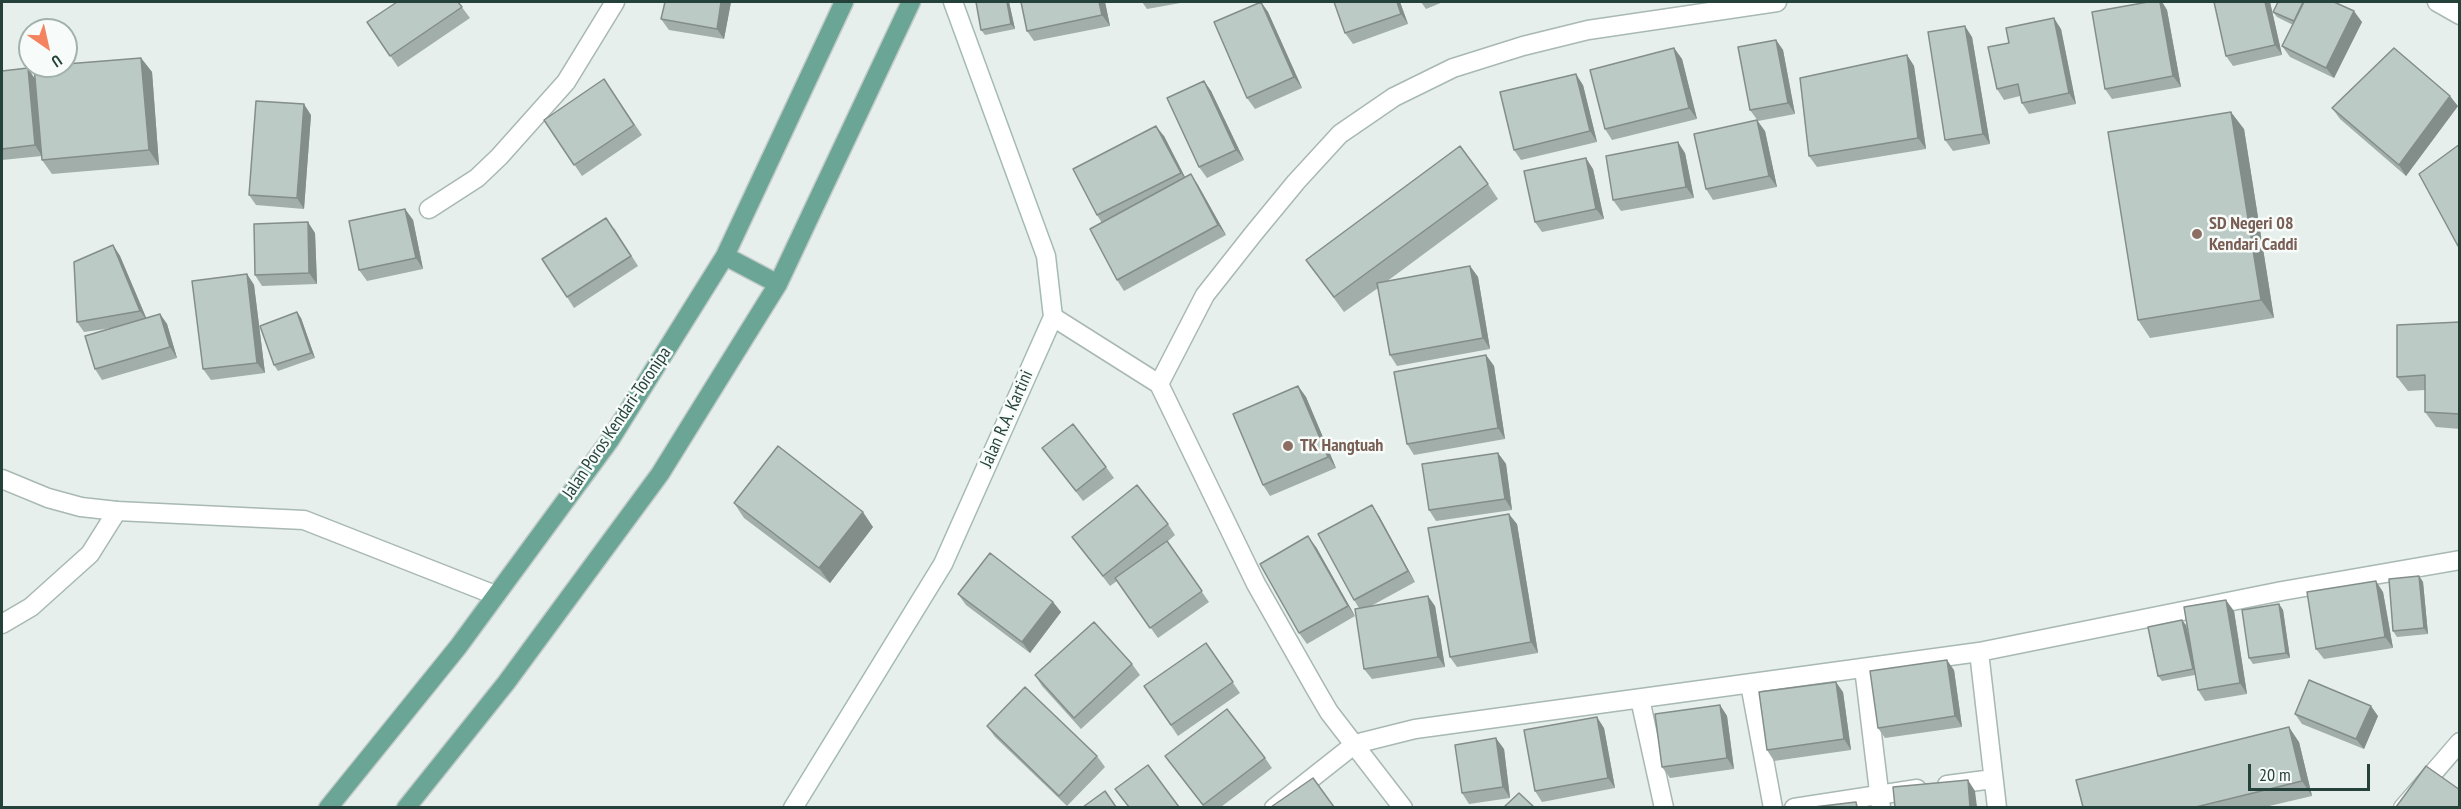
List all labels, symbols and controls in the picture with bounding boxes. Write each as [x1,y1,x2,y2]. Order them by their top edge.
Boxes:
north arrow [18,18,78,78]
text: U [48,51,66,72]
place label: SD Negeri 08 Kendari Caddi [2209,213,2297,256]
marker: SD Negeri 08 Kendari Caddi [2190,227,2204,241]
street label: Jalan Poros Kendari-Toronipa [558,343,676,503]
street label: Jalan R.A. Kartini [976,367,1038,471]
place label: TK Hangtuah [1300,435,1383,457]
marker: TK Hangtuah [1281,439,1295,453]
scale bar [2251,752,2372,790]
text: 20 m [2259,763,2291,786]

